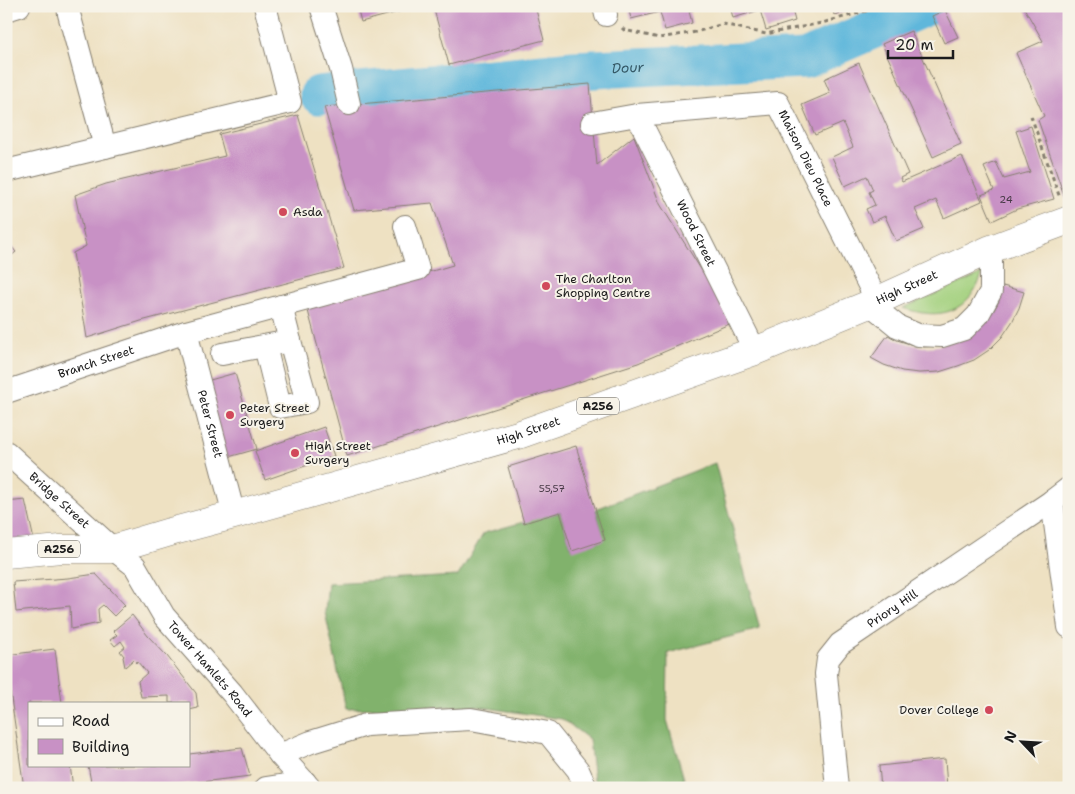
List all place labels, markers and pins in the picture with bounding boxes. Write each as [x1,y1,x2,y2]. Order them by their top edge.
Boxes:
place label: Asda [293,204,323,220]
marker: Asda [277,206,289,218]
place label: The Charlton Shopping Centre [556,271,651,301]
marker: The Charlton Shopping Centre [540,280,552,292]
place label: Peter Street Surgery [240,400,310,430]
marker: Peter Street Surgery [224,409,236,421]
place label: High Street Surgery [305,438,371,468]
marker: High Street Surgery [289,447,301,459]
place label: Dover College [899,702,979,718]
marker: Dover College [983,704,995,716]

